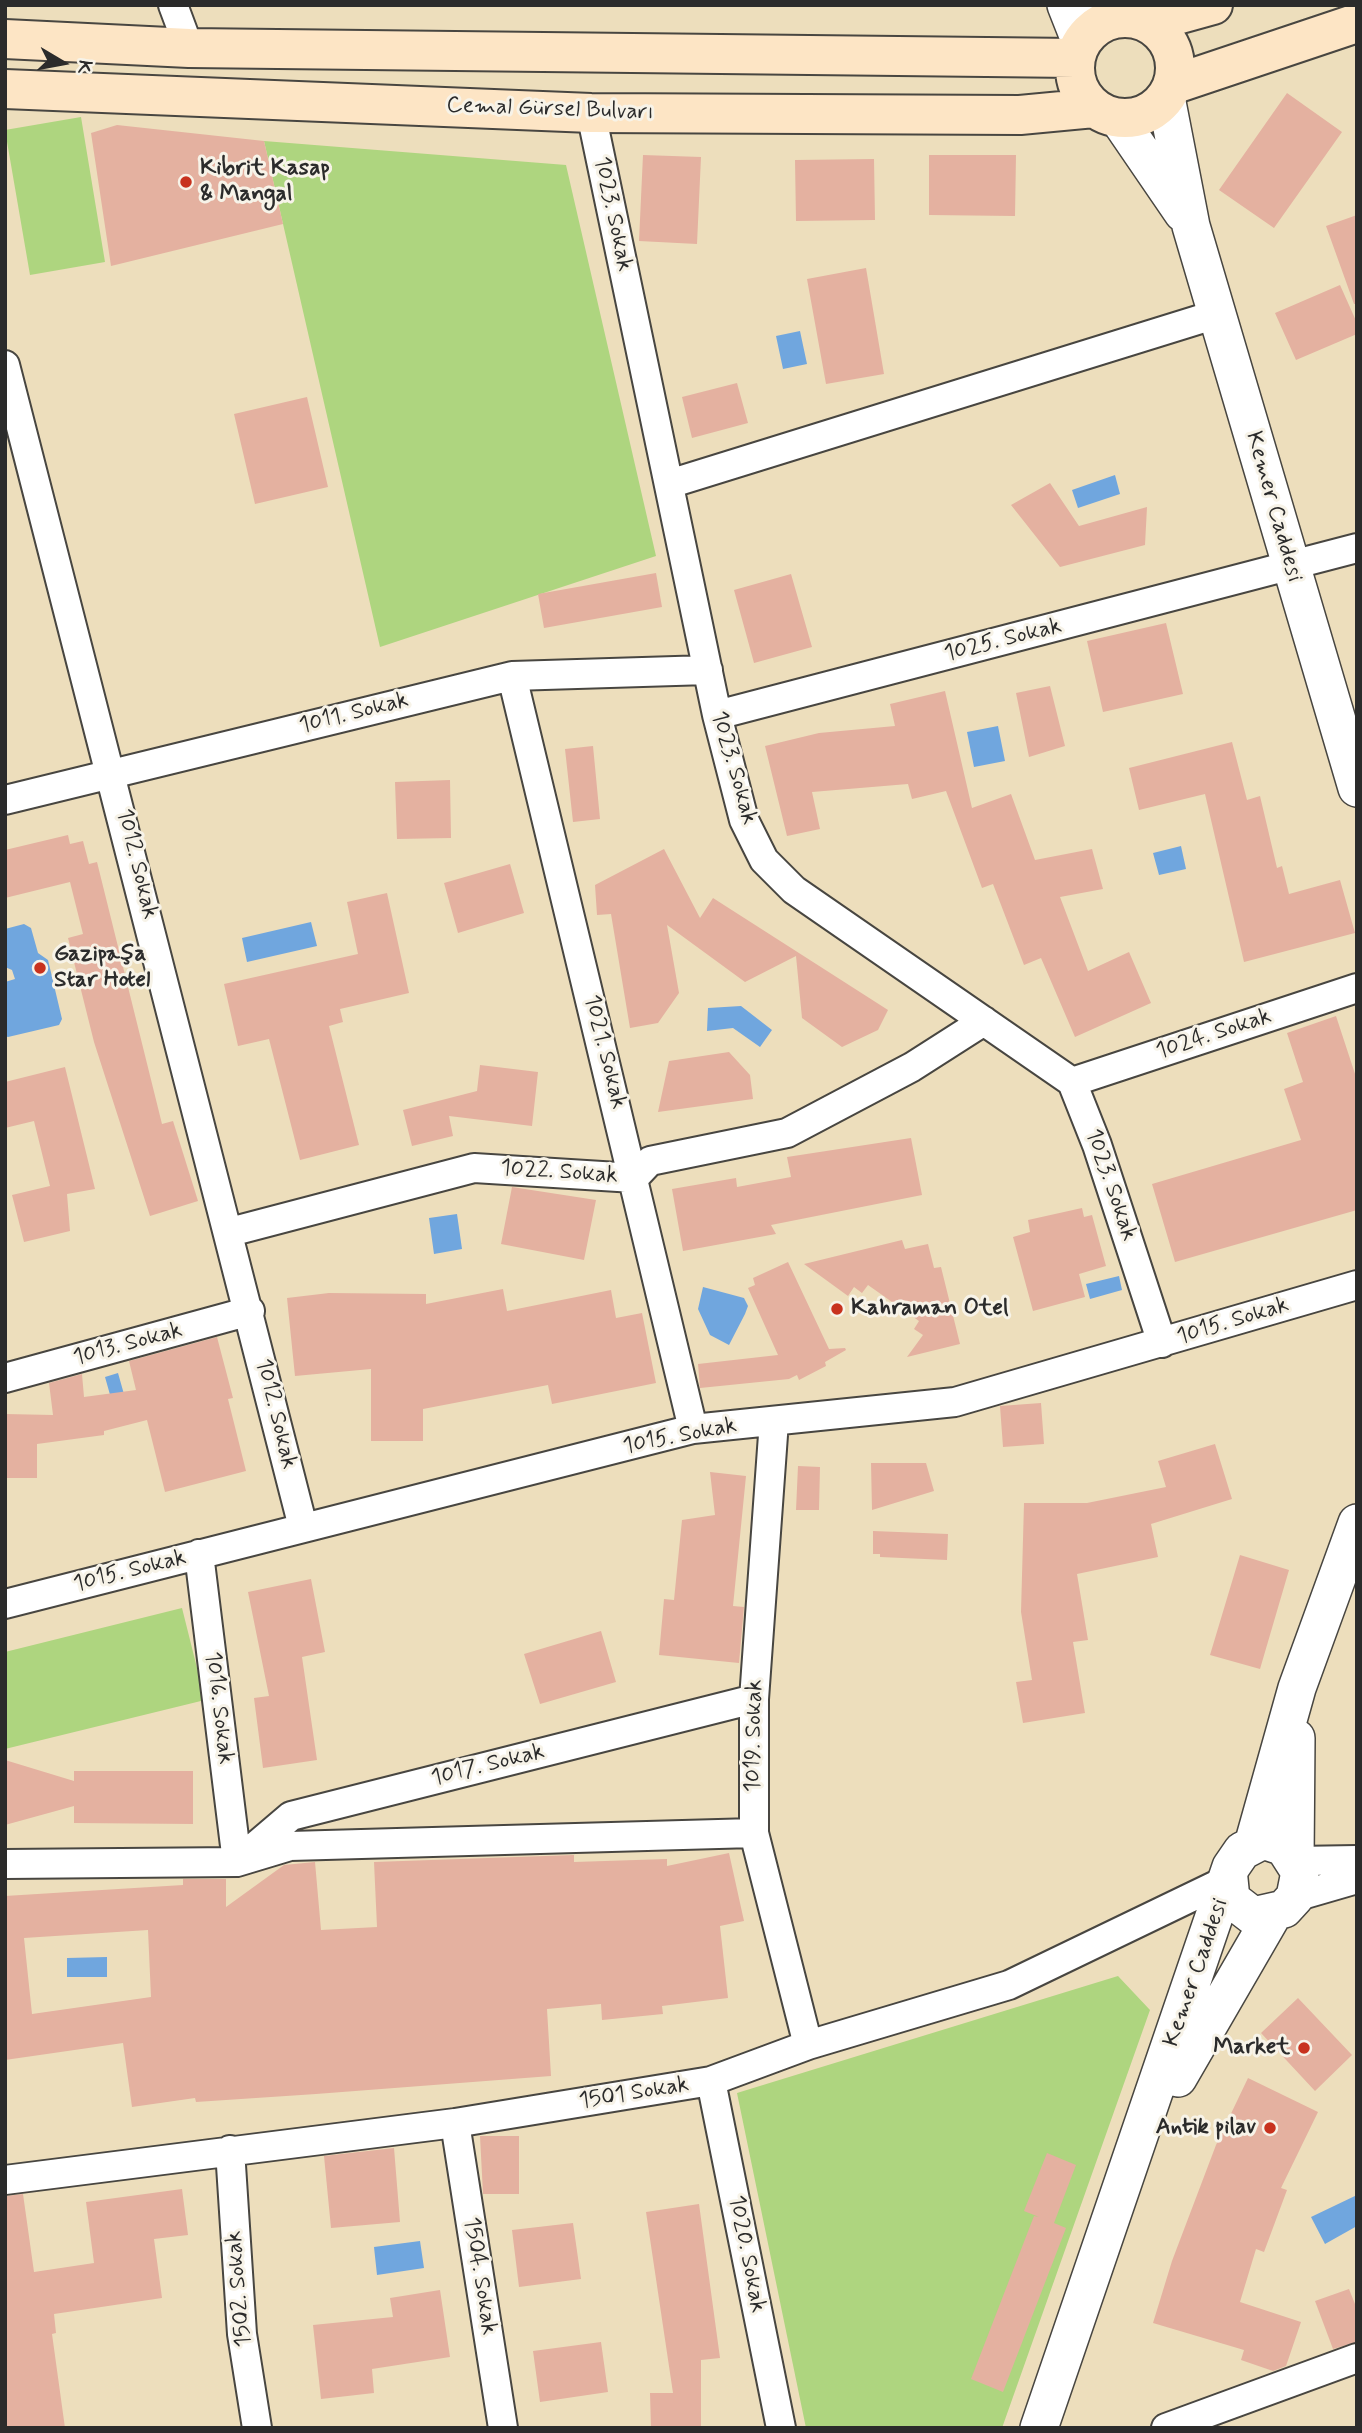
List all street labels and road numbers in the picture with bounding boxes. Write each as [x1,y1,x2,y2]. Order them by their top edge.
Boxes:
street label: Cemal Gürsel Bulvarı [446,93,654,127]
street label: 1023. Sokak [586,154,638,274]
street label: Kemer Caddesi [1238,429,1308,585]
street label: 1025. Sokak [941,613,1065,669]
street label: 1011. Sokak [296,687,412,741]
street label: 1023. Sokak [704,708,762,828]
street label: 1012. Sokak [109,806,163,922]
street label: 1021. Sokak [577,992,631,1112]
street label: 1024. Sokak [1153,1003,1275,1067]
street label: 1023. Sokak [1078,1125,1142,1245]
street label: 1022. Sokak [499,1155,619,1191]
street label: 1015. Sokak [1174,1292,1292,1352]
street label: 1013. Sokak [70,1317,186,1373]
street label: 1012. Sokak [248,1356,302,1472]
street label: 1015. Sokak [621,1412,739,1462]
street label: 1015. Sokak [71,1545,189,1599]
street label: 1016. Sokak [197,1650,239,1766]
street label: 1019. Sokak [740,1679,770,1793]
street label: 1017. Sokak [429,1739,547,1793]
street label: Kemer Caddesi [1159,1895,1235,2051]
street label: 1501 Sokak [577,2072,691,2116]
street label: 1020. Sokak [721,2193,771,2315]
street label: 1504. Sokak [456,2215,502,2337]
street label: 1502. Sokak [221,2230,259,2348]

